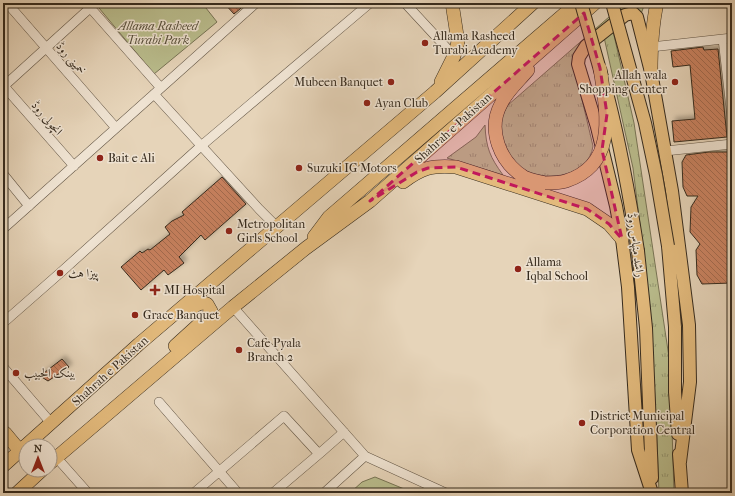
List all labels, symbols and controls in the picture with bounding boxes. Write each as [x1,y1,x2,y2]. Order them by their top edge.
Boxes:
park label: Allama Rasheed Turabi Park [116,19,200,47]
place label: Allama Rasheed Turabi Academy [432,29,518,57]
marker: Allama Rasheed Turabi Academy [420,38,430,48]
street label: خمینی روڈ [52,39,89,78]
place label: Allah wala Shopping Center [579,68,668,96]
place label: Mubeen Banquet [294,75,384,89]
marker: Mubeen Banquet [386,77,396,87]
marker: Allah wala Shopping Center [670,77,680,87]
street label: Shahrah-e-Pakistan [412,90,494,166]
place label: Ayan Club [374,96,428,110]
street label: انچولی روڈ [28,98,66,139]
marker: Ayan Club [362,98,372,108]
place label: Bait e Ali [108,151,155,165]
marker: Bait e Ali [95,153,105,163]
place label: Suzuki IG Motors [307,161,397,175]
marker: Suzuki IG Motors [294,163,304,173]
street label: راشد منہاس روڈ [624,212,647,278]
place label: Metropolitan Girls School [237,217,305,245]
marker: Metropolitan Girls School [224,226,234,236]
place label: Allama Iqbal School [525,255,589,283]
marker: Allama Iqbal School [513,264,523,274]
place label: پیزا ہٹ [68,266,99,282]
marker: پیزا ہٹ [55,268,65,278]
place label: MI Hospital [164,283,226,297]
marker: MI Hospital [149,284,161,296]
place label: Grace Banquet [143,308,220,322]
marker: Grace Banquet [130,310,140,320]
street label: Shahrah e Pakistan [69,333,151,409]
place label: Cafe Pyala Branch 2 [247,336,301,364]
marker: Cafe Pyala Branch 2 [234,345,244,355]
place label: بينک الحبيب [24,366,76,381]
marker: بينک الحبيب [11,368,21,378]
place label: District Municipal Corporation Central [590,409,696,437]
marker: District Municipal Corporation Central [577,418,587,428]
north arrow [18,438,58,478]
text: N [34,442,43,455]

